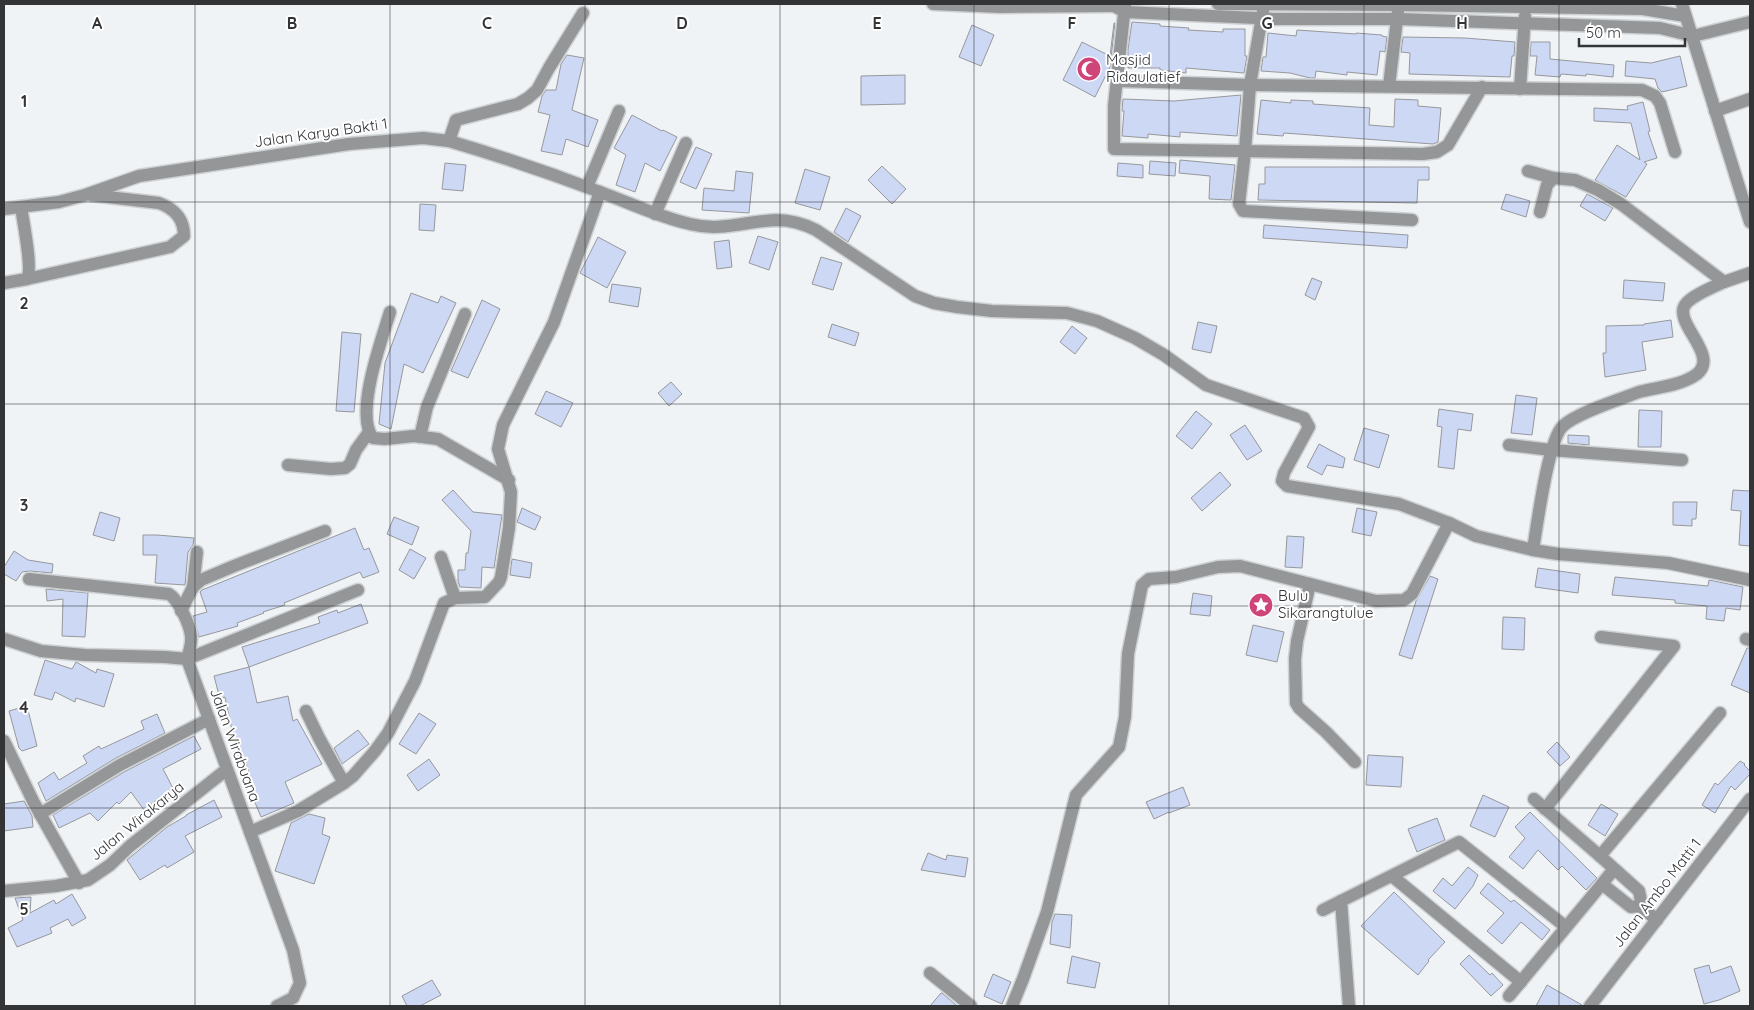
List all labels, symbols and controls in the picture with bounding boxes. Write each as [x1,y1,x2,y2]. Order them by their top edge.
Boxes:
text: A [92,13,103,33]
text: B [287,13,297,33]
text: C [482,13,492,33]
text: D [676,13,688,33]
text: E [872,13,882,33]
text: F [1068,13,1077,33]
text: G [1261,13,1273,33]
text: H [1456,13,1468,33]
scale bar [1579,15,1685,47]
text: 50 m [1586,23,1621,42]
place label: Masjid Ridaulatief [1106,50,1181,86]
mosque icon: Masjid Ridaulatief [1076,56,1102,82]
text: 1 [21,91,27,111]
street label: Jalan Karya Bakti 1 [253,114,389,151]
text: 2 [19,293,29,313]
text: 3 [20,495,28,515]
place label: Bulu Sikarangtulue [1278,586,1373,622]
place icon: Bulu Sikarangtulue [1248,592,1274,618]
street label: Jalan Wirabuana [206,685,265,804]
text: 4 [19,697,29,717]
street label: Jalan Wirakarya [86,777,188,864]
street label: Jalan Ambo Matti 1 [1608,834,1705,951]
text: 5 [19,899,29,919]

